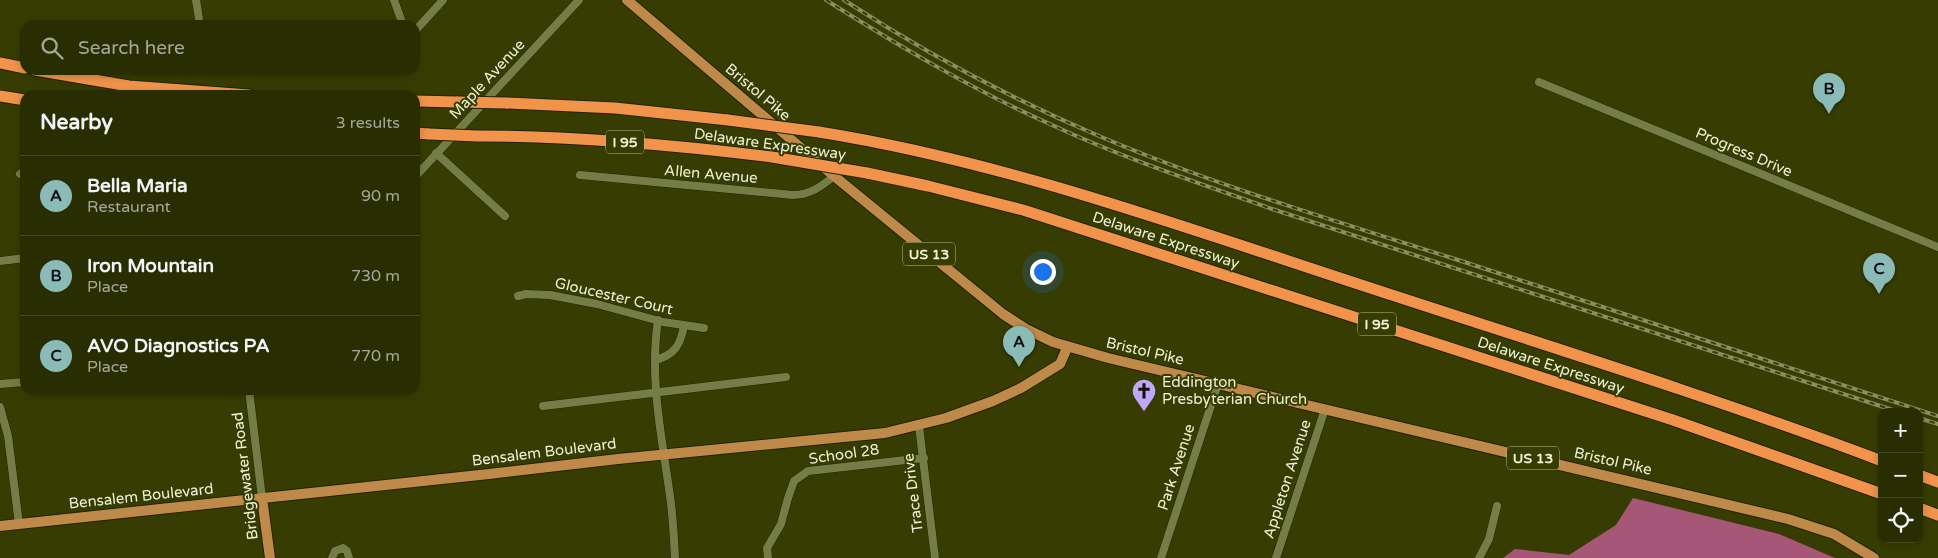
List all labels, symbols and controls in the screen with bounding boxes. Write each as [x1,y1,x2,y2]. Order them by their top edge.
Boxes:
search box [20,20,420,75]
icon: search [38,34,66,62]
street label: Maple Avenue [446,35,528,123]
text: Search here [78,37,185,59]
street label: Bristol Pike [722,60,794,124]
pin: B [1813,73,1845,114]
text: Nearby [40,110,113,135]
text: 3 results [336,113,400,133]
street label: Delaware Expressway [693,124,847,164]
street label: Progress Drive [1693,124,1795,180]
road number: I 95 [606,130,644,154]
street label: Allen Avenue [664,161,758,187]
text: Bella Maria [87,175,188,197]
text: A [50,186,62,206]
text: 90 m [361,186,400,206]
text: Restaurant [87,197,171,217]
street label: Delaware Expressway [1090,208,1242,272]
road number: US 13 [903,242,955,266]
pin: C [1863,253,1895,294]
text: Iron Mountain [87,255,214,277]
your location [1030,259,1056,285]
text: B [50,266,62,286]
text: 730 m [351,266,400,286]
street label: Gloucester Court [553,274,675,318]
text: Place [87,277,128,297]
road number: I 95 [1358,312,1396,336]
pin: A [1003,326,1035,367]
street label: Bristol Pike [1104,333,1186,369]
street label: Delaware Expressway [1475,333,1627,397]
text: AVO Diagnostics PA [87,335,270,357]
text: C [50,346,62,366]
text: 770 m [351,346,400,366]
text: Place [87,357,128,377]
place label: Eddington Presbyterian Church [1162,373,1307,408]
church icon: Eddington Presbyterian Church [1131,378,1157,412]
map controls [1878,408,1923,543]
button: + [1878,408,1923,453]
street label: Bridgewater Road [228,411,262,541]
street label: Appleton Avenue [1259,417,1315,541]
street label: Park Avenue [1154,422,1198,512]
street label: Bensalem Boulevard [471,434,617,470]
street label: School 28 [808,440,880,468]
street label: Bristol Pike [1572,443,1654,479]
road number: US 13 [1507,446,1559,469]
street label: Trace Drive [899,452,927,534]
button: − [1878,453,1923,498]
street label: Bensalem Boulevard [68,479,214,513]
button: locate [1878,498,1923,543]

